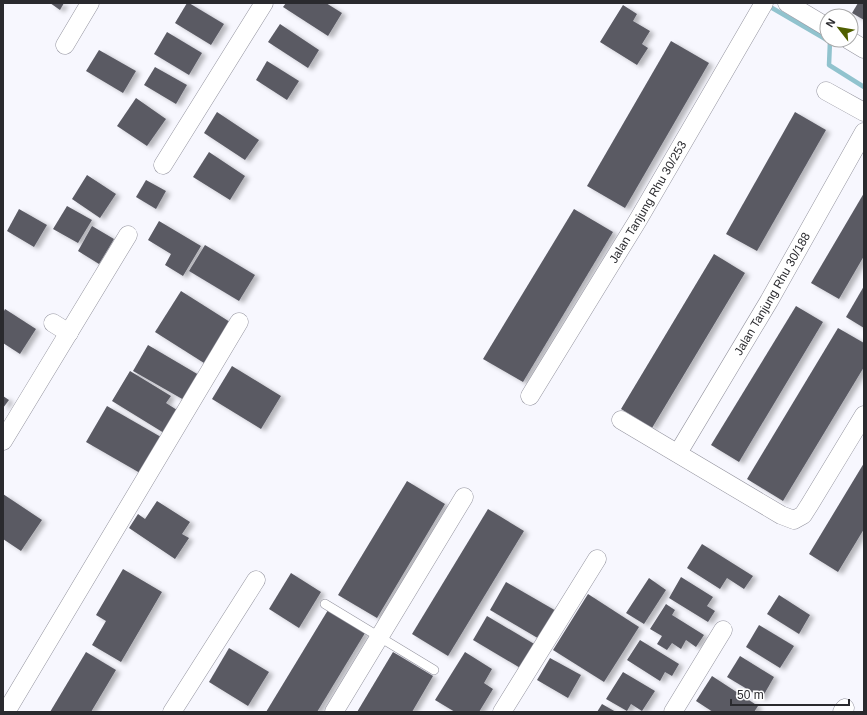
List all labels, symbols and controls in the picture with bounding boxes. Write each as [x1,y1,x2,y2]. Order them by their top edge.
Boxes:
north arrow [819,8,859,48]
text: N [823,16,838,29]
street label: Jalan Tanjung Rhu 30/253 [606,138,690,266]
street label: Jalan Tanjung Rhu 30/188 [731,230,813,358]
scale bar [731,681,849,707]
text: 50 m [737,688,764,702]

